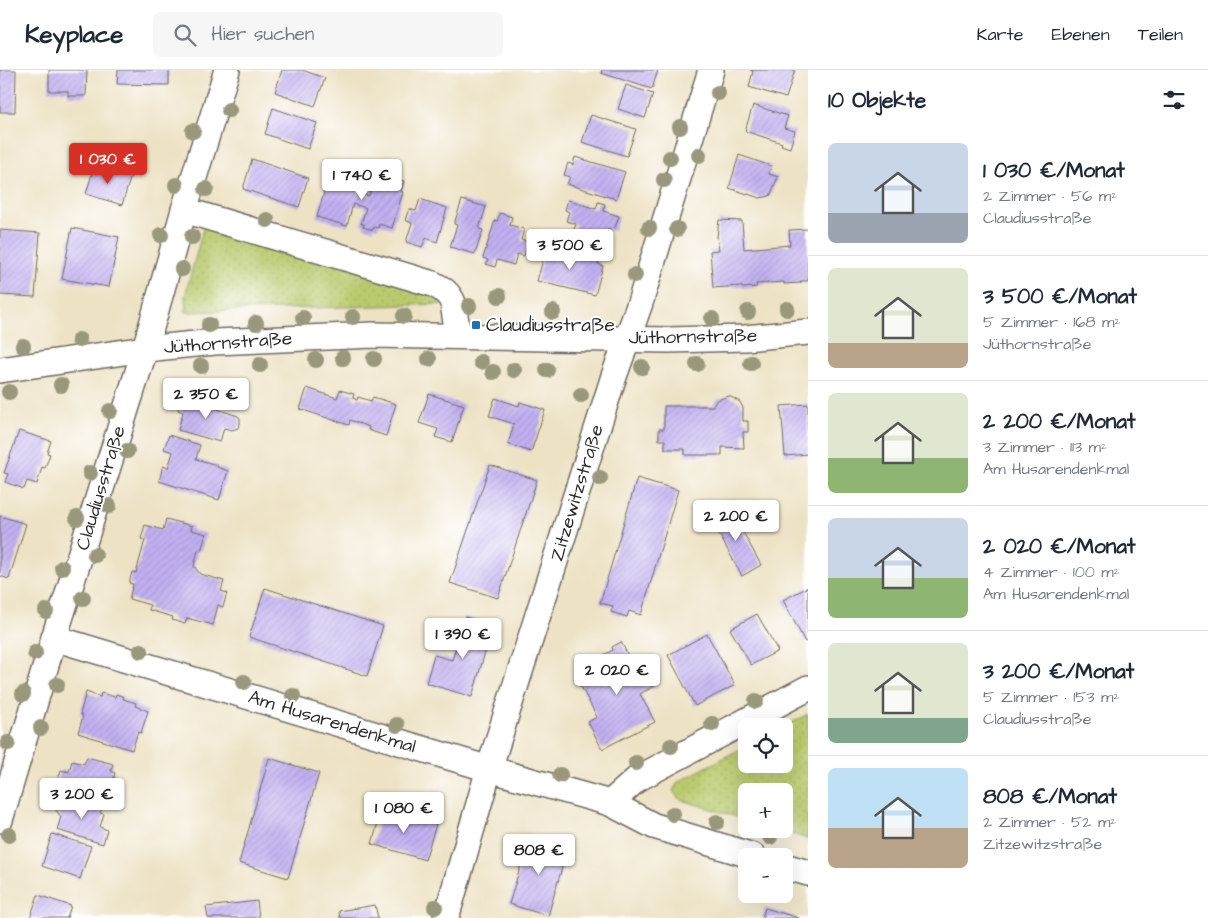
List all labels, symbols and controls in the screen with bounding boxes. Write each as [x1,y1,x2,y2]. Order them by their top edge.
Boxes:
search box [153,12,503,57]
text: Keyplace [25,18,123,52]
icon: search [171,21,199,49]
text: Hier suchen [211,21,314,48]
text: Karte [976,22,1024,47]
text: Ebenen [1052,22,1110,47]
text: Teilen [1138,22,1183,47]
text: 10 Objekte [828,86,926,115]
icon: filters [1160,86,1188,114]
pin: 1 030 € [62,142,154,185]
text: 1 030 € [80,148,136,170]
text: 1 030 €/Monat [983,156,1125,185]
pin: 1 740 € [316,158,408,201]
icon: home [868,163,928,223]
text: 1 740 € [333,164,391,186]
text: 2 Zimmer · 56 m² [983,185,1117,207]
text: Claudiusstraße [983,207,1091,229]
pin: 3 500 € [524,228,616,271]
text: 3 500 € [537,234,603,256]
text: 3 500 €/Monat [983,282,1137,311]
icon: home [868,288,928,348]
text: 5 Zimmer · 168 m² [983,311,1120,333]
place label: Claudiusstraße [486,312,615,339]
marker: Claudiusstraße [470,319,482,331]
street label: Jüthornstraße [628,322,758,352]
street label: Jüthornstraße [163,325,293,361]
text: Jüthornstraße [983,333,1091,355]
pin: 2 350 € [160,378,252,420]
text: 2 350 € [174,383,238,405]
text: 2 200 €/Monat [983,407,1135,436]
icon: home [868,413,928,473]
street label: Zitzewitzstraße [543,421,611,565]
street label: Claudiusstraße [69,423,133,553]
text: 3 Zimmer · 113 m² [983,436,1107,458]
text: Am Husarendenkmal [983,458,1129,480]
pin: 2 200 € [690,500,782,542]
text: 2 200 € [704,505,768,527]
text: 2 020 €/Monat [983,532,1135,561]
icon: home [868,538,928,598]
text: 4 Zimmer · 100 m² [983,561,1120,583]
text: Am Husarendenkmal [983,583,1129,605]
pin: 1 390 € [417,618,509,660]
text: 1 390 € [436,623,490,645]
pin: 2 020 € [571,654,663,696]
text: 3 200 €/Monat [983,657,1134,686]
text: 2 020 € [585,659,649,681]
icon: home [868,663,928,723]
street label: Am Husarendenkmal [245,684,419,760]
text: 5 Zimmer · 153 m² [983,686,1120,708]
text: Claudiusstraße [983,708,1091,730]
map controls [738,718,793,903]
button: locate [738,718,793,773]
pin: 3 200 € [36,778,128,820]
text: 808 €/Monat [983,782,1117,811]
text: 3 200 € [50,783,114,805]
button: + [738,783,793,838]
icon: home [868,788,928,848]
pin: 1 080 € [358,792,450,834]
text: 1 080 € [375,797,433,819]
text: 2 Zimmer · 52 m² [983,811,1116,833]
text: Zitzewitzstraße [983,833,1102,855]
pin: 808 € [504,834,574,876]
text: 808 € [514,839,564,861]
button: − [738,848,793,903]

